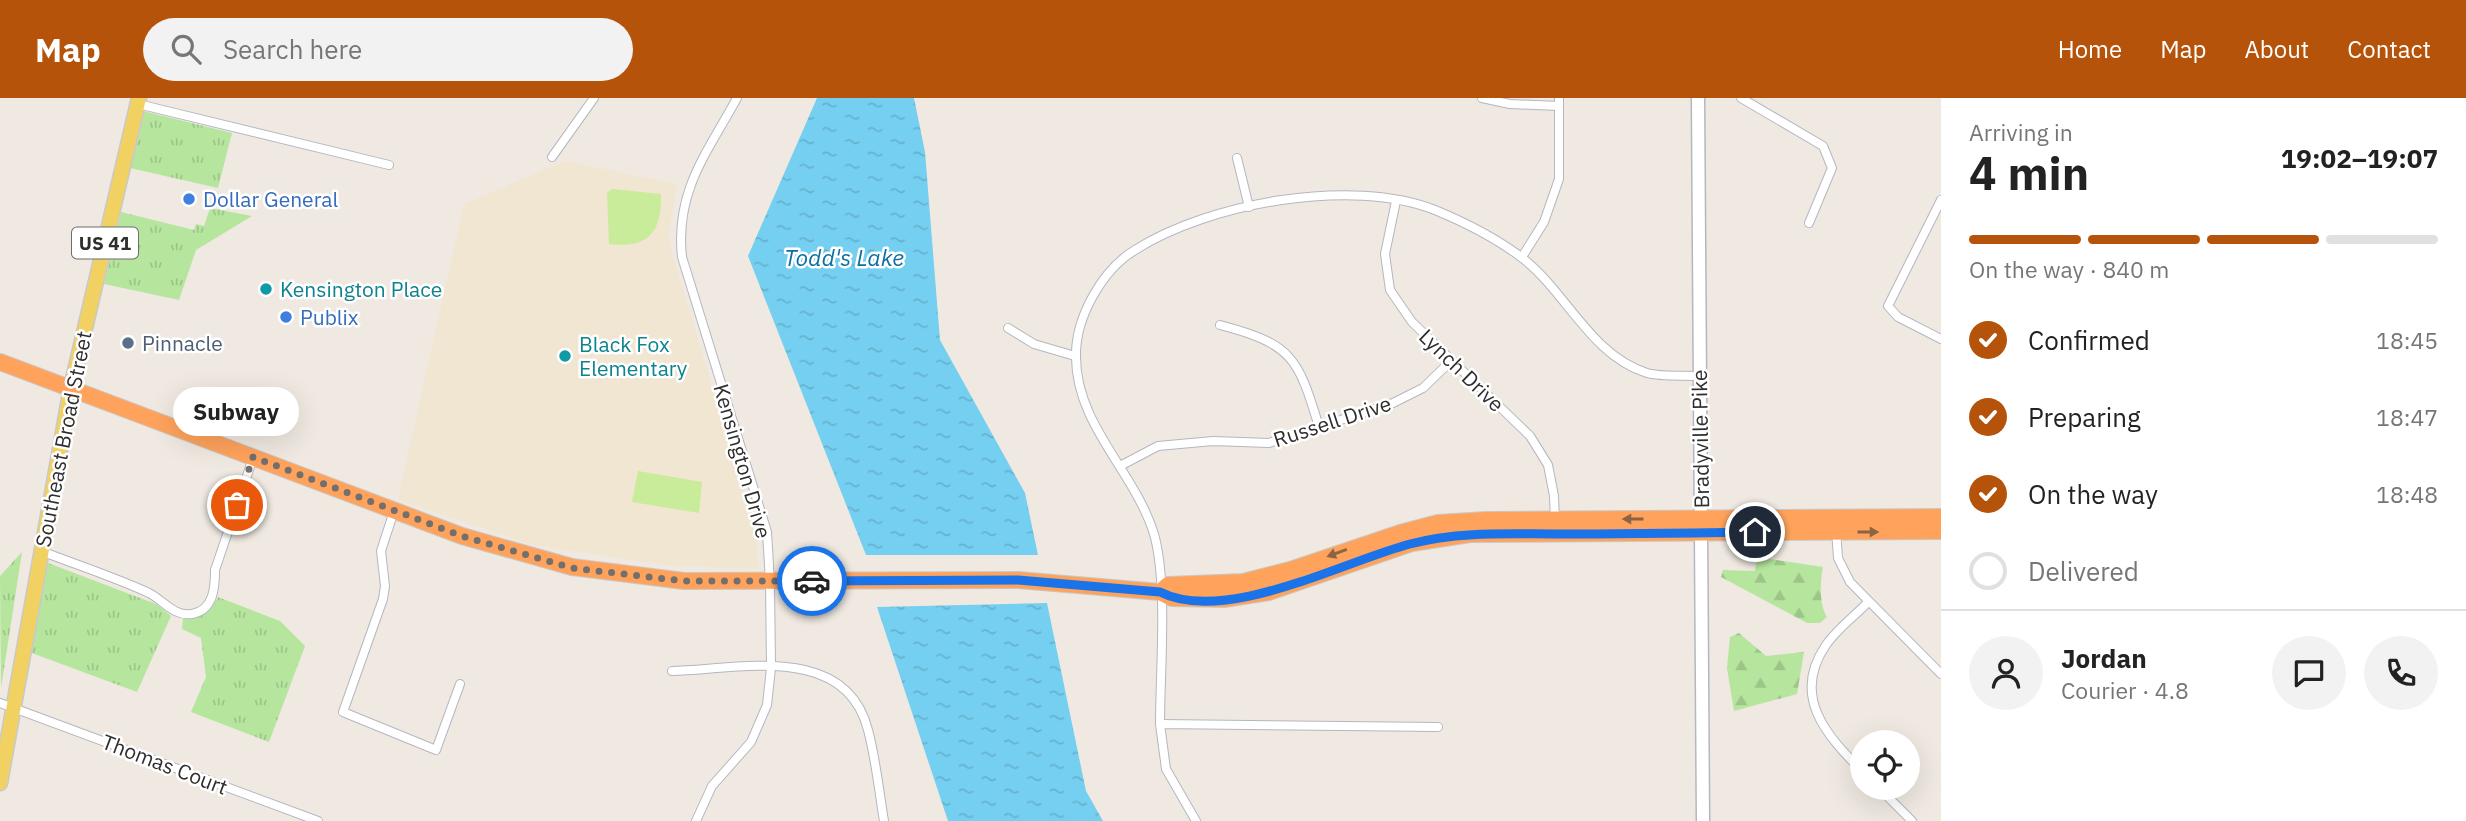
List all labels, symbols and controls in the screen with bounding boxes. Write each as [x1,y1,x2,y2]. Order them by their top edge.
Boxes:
search box [143,18,633,81]
text: Map [35,28,101,71]
icon: search [167,30,205,68]
text: Search here [223,32,362,66]
text: Home [2058,33,2122,65]
text: Map [2160,33,2206,65]
text: About [2244,33,2309,65]
text: Contact [2347,33,2431,65]
text: Arriving in [1969,117,2073,147]
text: 19:02–19:07 [2281,141,2438,175]
text: 4 min [1969,143,2089,203]
place label: Dollar General [203,185,338,213]
marker: Dollar General [181,191,197,207]
road number: US 41 [72,228,138,258]
water label: Todd's Lake [784,242,904,272]
text: On the way · 840 m [1969,254,2169,284]
place label: Kensington Place [280,275,442,303]
marker: Kensington Place [258,281,274,297]
place label: Publix [300,303,359,331]
marker: Publix [278,309,294,325]
icon: check [1969,321,2007,359]
street label: Lynch Drive [1413,322,1511,418]
text: Confirmed [2028,323,2150,357]
text: 18:45 [2376,325,2438,355]
street label: Southeast Broad Street [28,329,98,549]
place label: Pinnacle [142,329,223,357]
place label: Black Fox Elementary [579,330,688,382]
marker: Pinnacle [120,335,136,351]
marker: Black Fox Elementary [557,348,573,364]
street label: Bradyville Pike [1685,369,1715,509]
street label: Kensington Drive [708,381,778,541]
callout: Subway [174,386,300,435]
street label: Russell Drive [1270,389,1394,453]
text: Subway [193,396,279,426]
icon: check [1969,398,2007,436]
text: Preparing [2028,400,2141,434]
text: 18:47 [2376,402,2438,432]
pin [207,475,267,535]
icon: check [1969,475,2007,513]
text: On the way [2028,477,2158,511]
text: 18:48 [2376,479,2438,509]
icon: bag [218,486,256,524]
pin [1725,502,1785,562]
one-way arrow [1622,513,1644,525]
icon: home [1736,513,1774,551]
one-way arrow [1858,526,1880,538]
courier [777,546,847,616]
one-way arrow [1326,548,1347,559]
text: Delivered [2028,554,2139,588]
icon: car [793,562,831,600]
button: person [1969,636,2043,710]
button: chat [2272,636,2346,710]
button: phone [2364,636,2438,710]
text: Jordan [2061,641,2147,675]
text: Courier · 4.8 [2061,675,2189,705]
street label: Thomas Court [98,727,232,801]
map controls [1850,730,1920,800]
button: locate [1850,730,1920,800]

